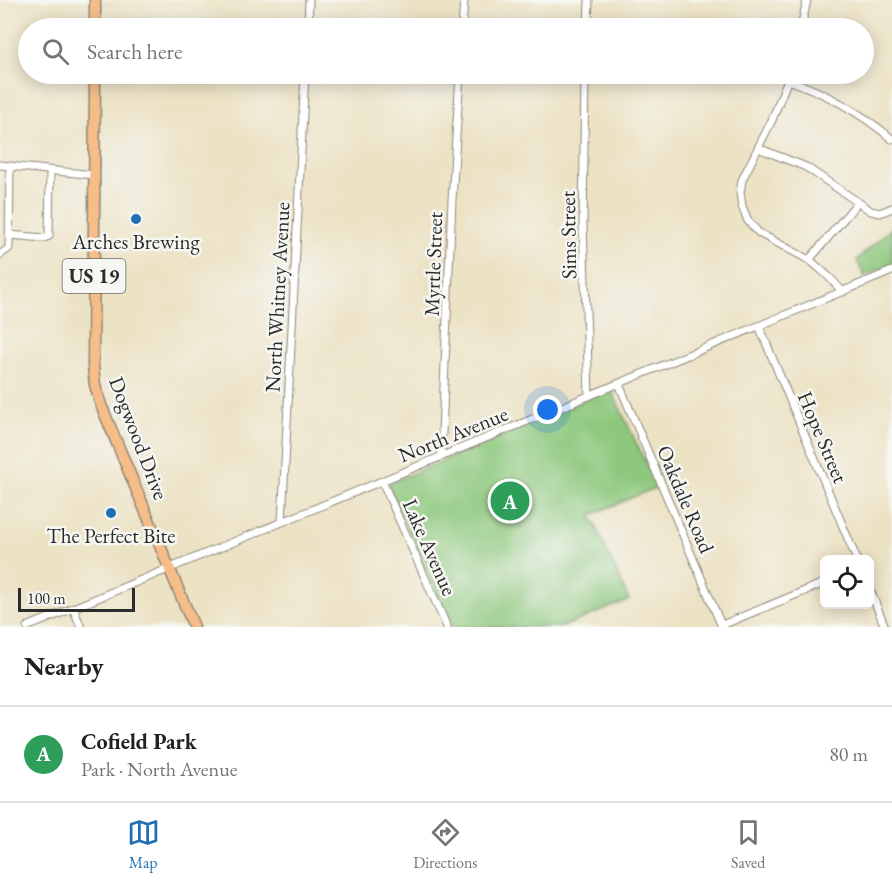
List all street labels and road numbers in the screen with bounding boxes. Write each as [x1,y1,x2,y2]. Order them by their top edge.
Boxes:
street label: Sims Street [554,190,582,279]
street label: North Whitney Avenue [259,201,295,393]
street label: Myrtle Street [418,211,448,317]
road number: US 19 [62,259,125,293]
street label: Dogwood Drive [103,373,175,503]
street label: Hope Street [792,387,855,487]
street label: North Avenue [394,400,512,468]
street label: Oakdale Road [651,441,721,557]
street label: Lake Avenue [397,494,463,600]

